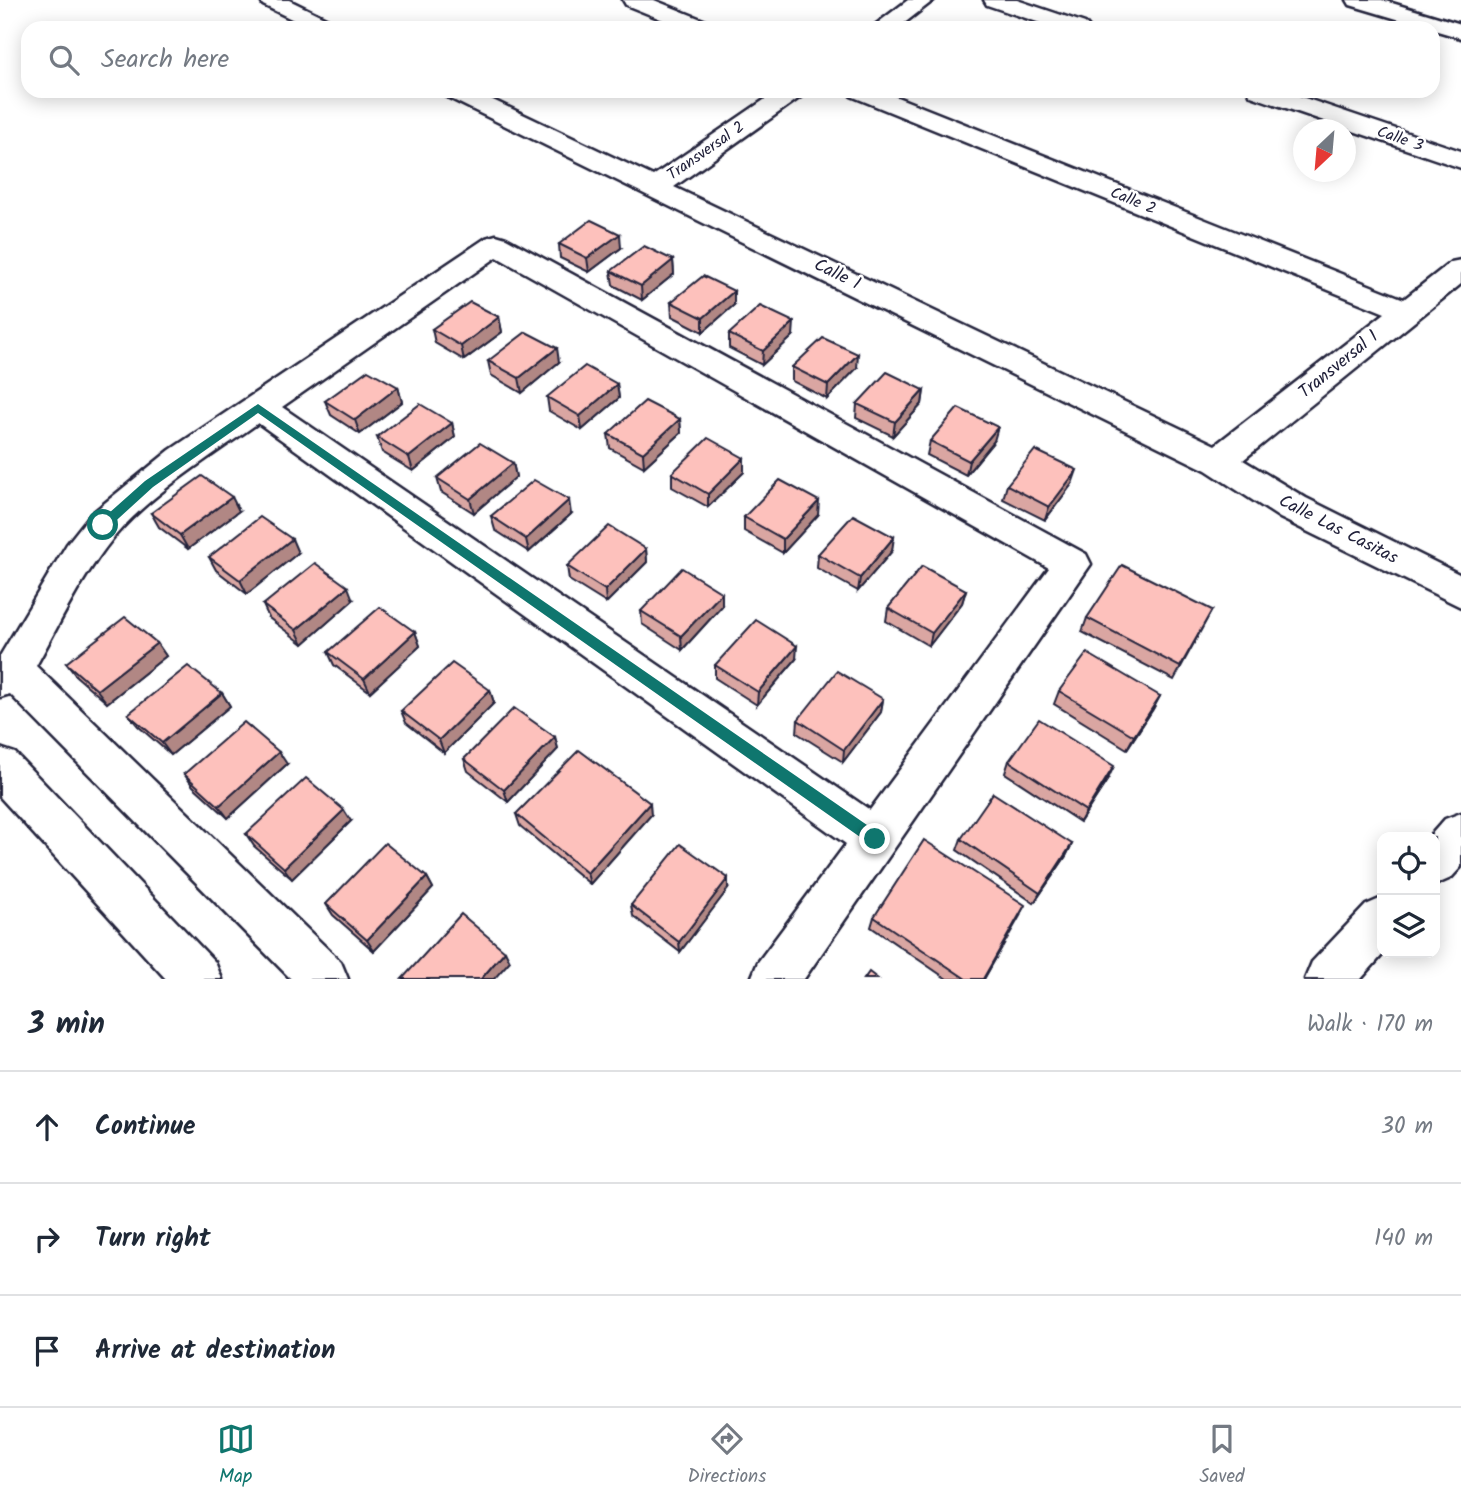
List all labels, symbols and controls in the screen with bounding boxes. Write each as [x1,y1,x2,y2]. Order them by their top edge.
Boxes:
search box [21,21,1440,98]
text: Search here [101,39,229,81]
icon: search [45,41,83,79]
street label: Transversal 2 [662,115,750,187]
north arrow [1293,119,1356,182]
street label: Calle 3 [1373,119,1427,159]
street label: Calle 2 [1106,180,1160,222]
street label: Calle 1 [809,251,865,299]
street label: Transversal 1 [1292,323,1386,407]
street label: Calle Las Casitas [1273,487,1403,573]
route start [87,509,118,540]
route end [859,823,890,854]
map controls [1377,832,1440,958]
button: locate [1377,832,1440,895]
button: layers [1377,895,1440,958]
text: 3 min [28,1001,105,1049]
text: Walk · 170 m [1307,1007,1433,1043]
text: Continue [95,1106,196,1148]
icon: ahead [28,1108,66,1146]
text: 30 m [1381,1109,1433,1145]
text: Turn right [95,1218,211,1260]
icon: right [28,1220,66,1258]
text: 140 m [1374,1221,1433,1257]
text: Arrive at destination [95,1330,335,1372]
icon: arrive [28,1332,66,1370]
tab: Map [217,1420,255,1492]
tab: Directions [688,1420,766,1492]
tab: Saved [1199,1420,1244,1492]

